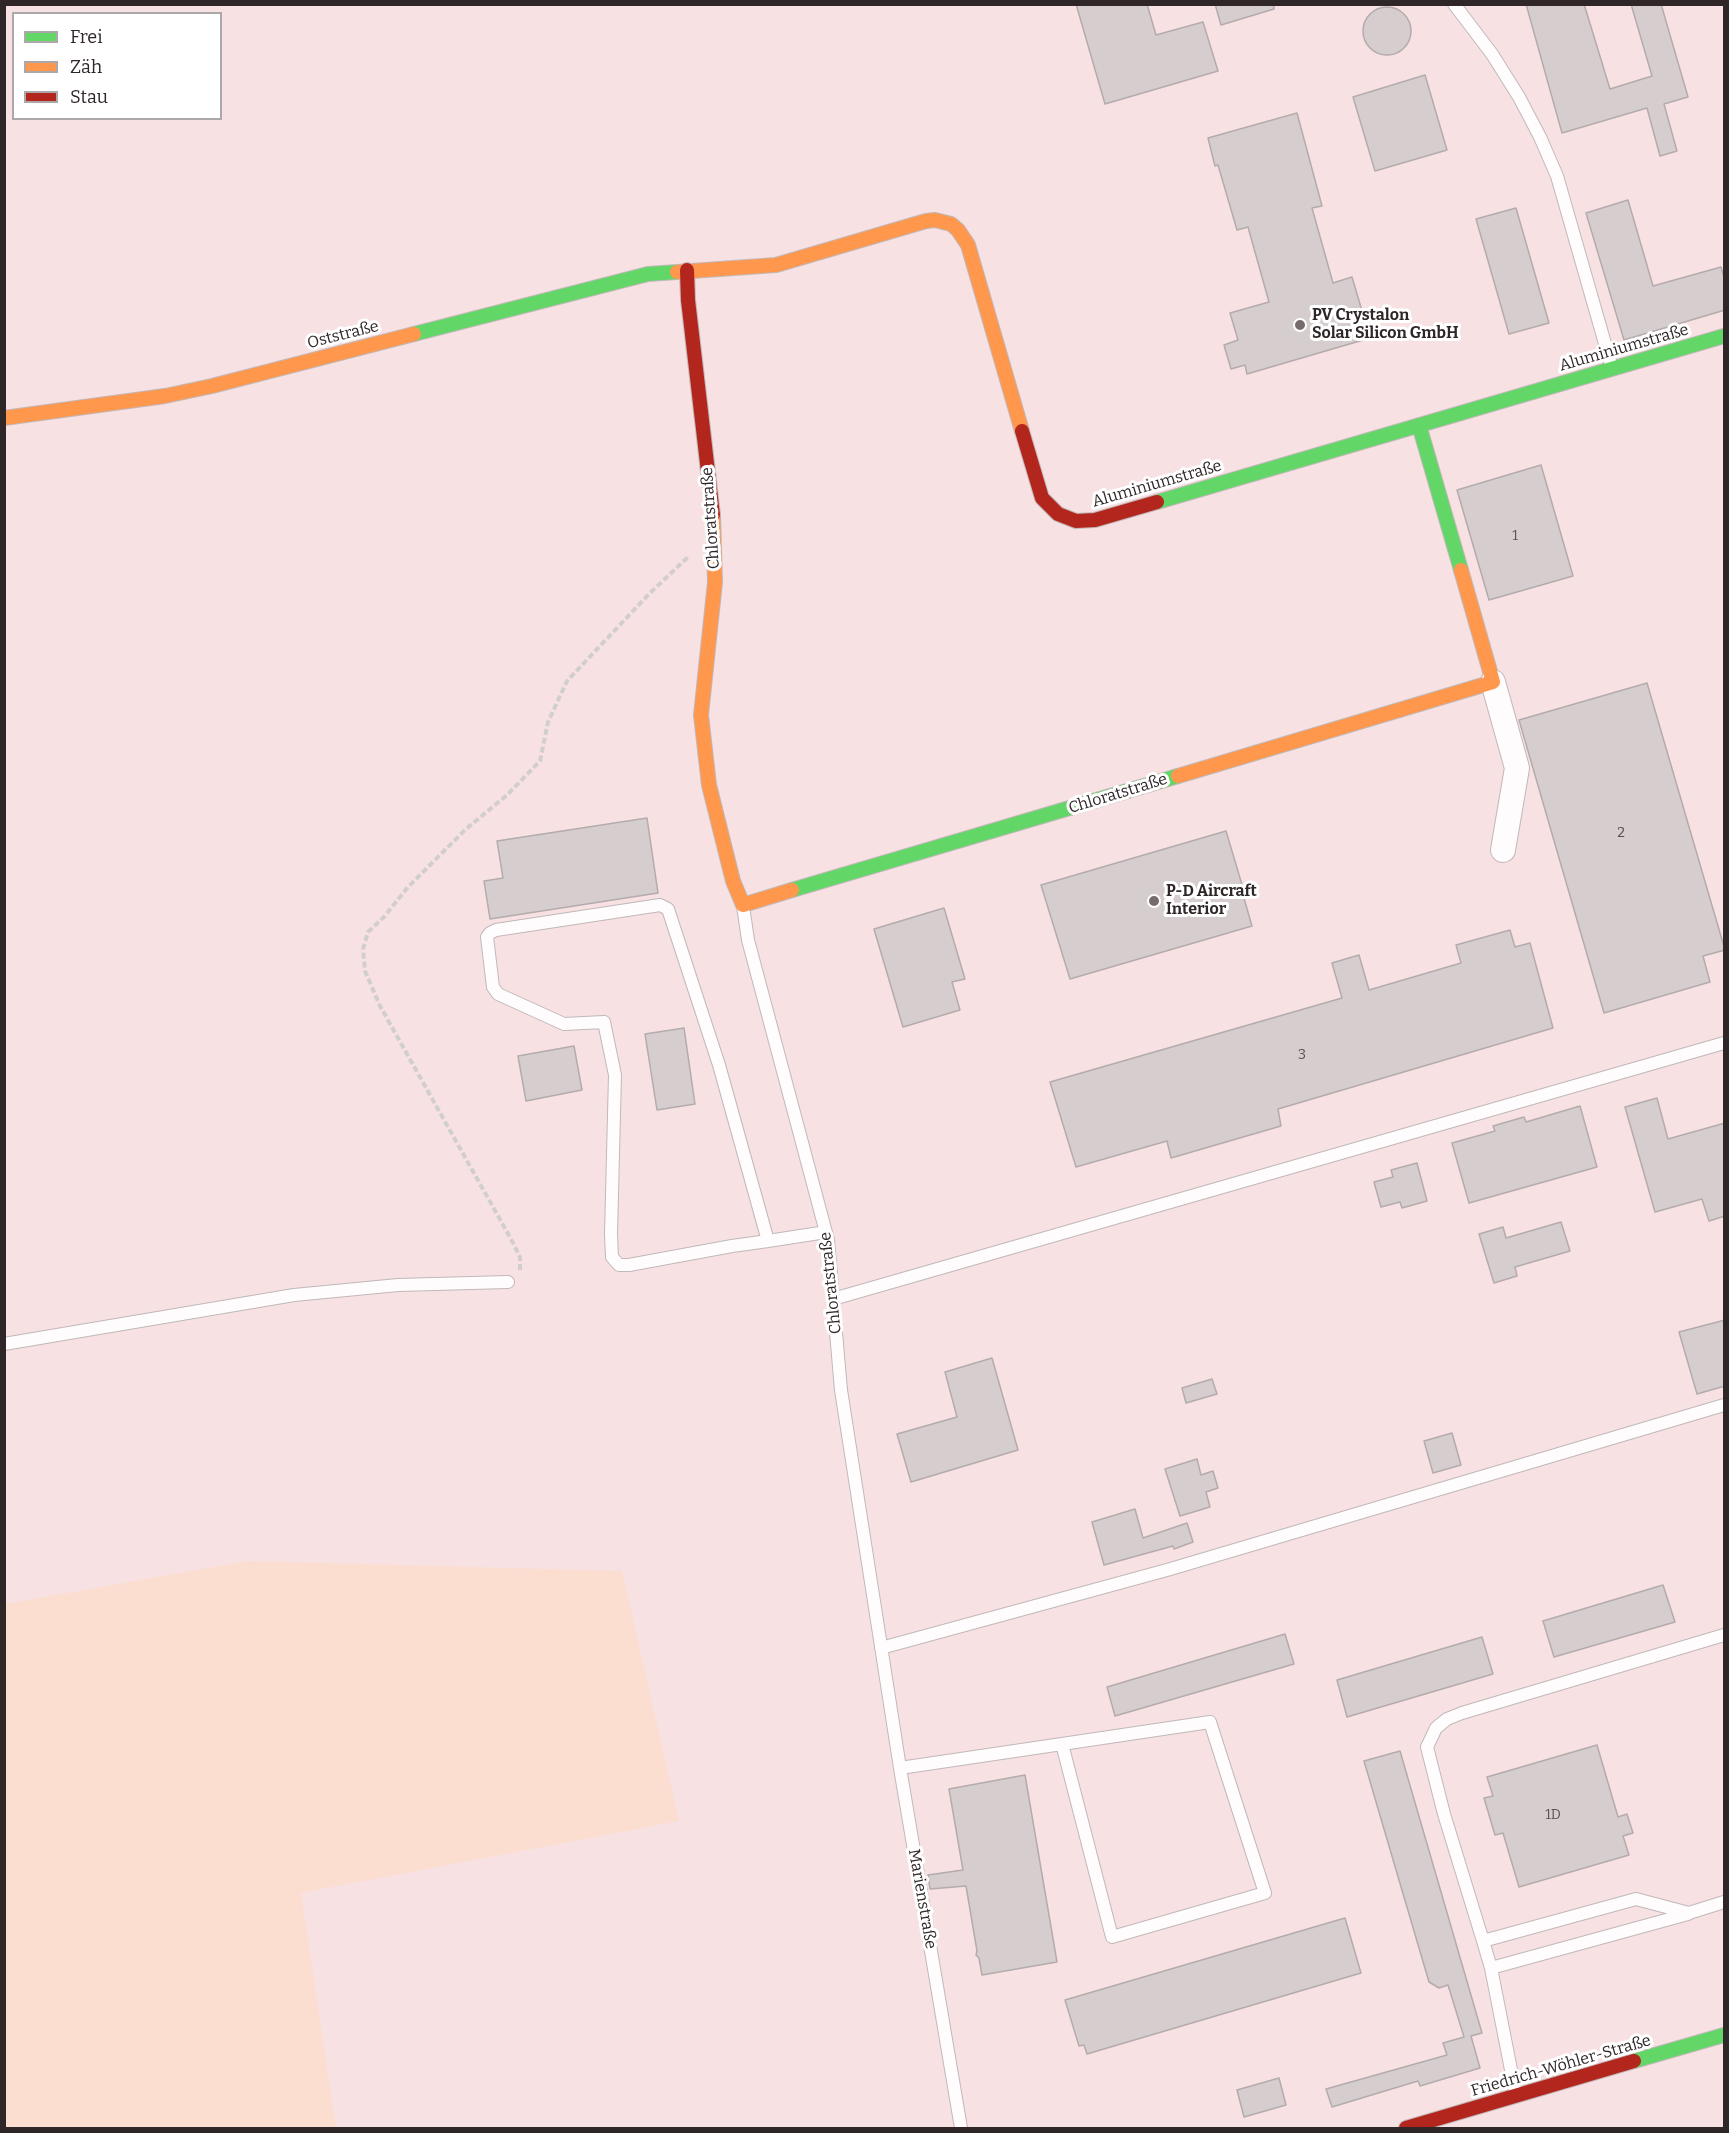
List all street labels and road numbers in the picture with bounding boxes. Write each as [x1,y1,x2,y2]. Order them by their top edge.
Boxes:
street label: Oststraße [305,317,381,353]
street label: Aluminiumstraße [1557,320,1691,376]
street label: Aluminiumstraße [1090,456,1224,512]
street label: Chloratstraße [698,466,724,570]
street label: Chloratstraße [1066,770,1170,818]
street label: Chloratstraße [816,1231,846,1335]
street label: Marienstraße [904,1848,940,1950]
street label: Friedrich-Wöhler-Straße [1469,2031,1653,2101]

